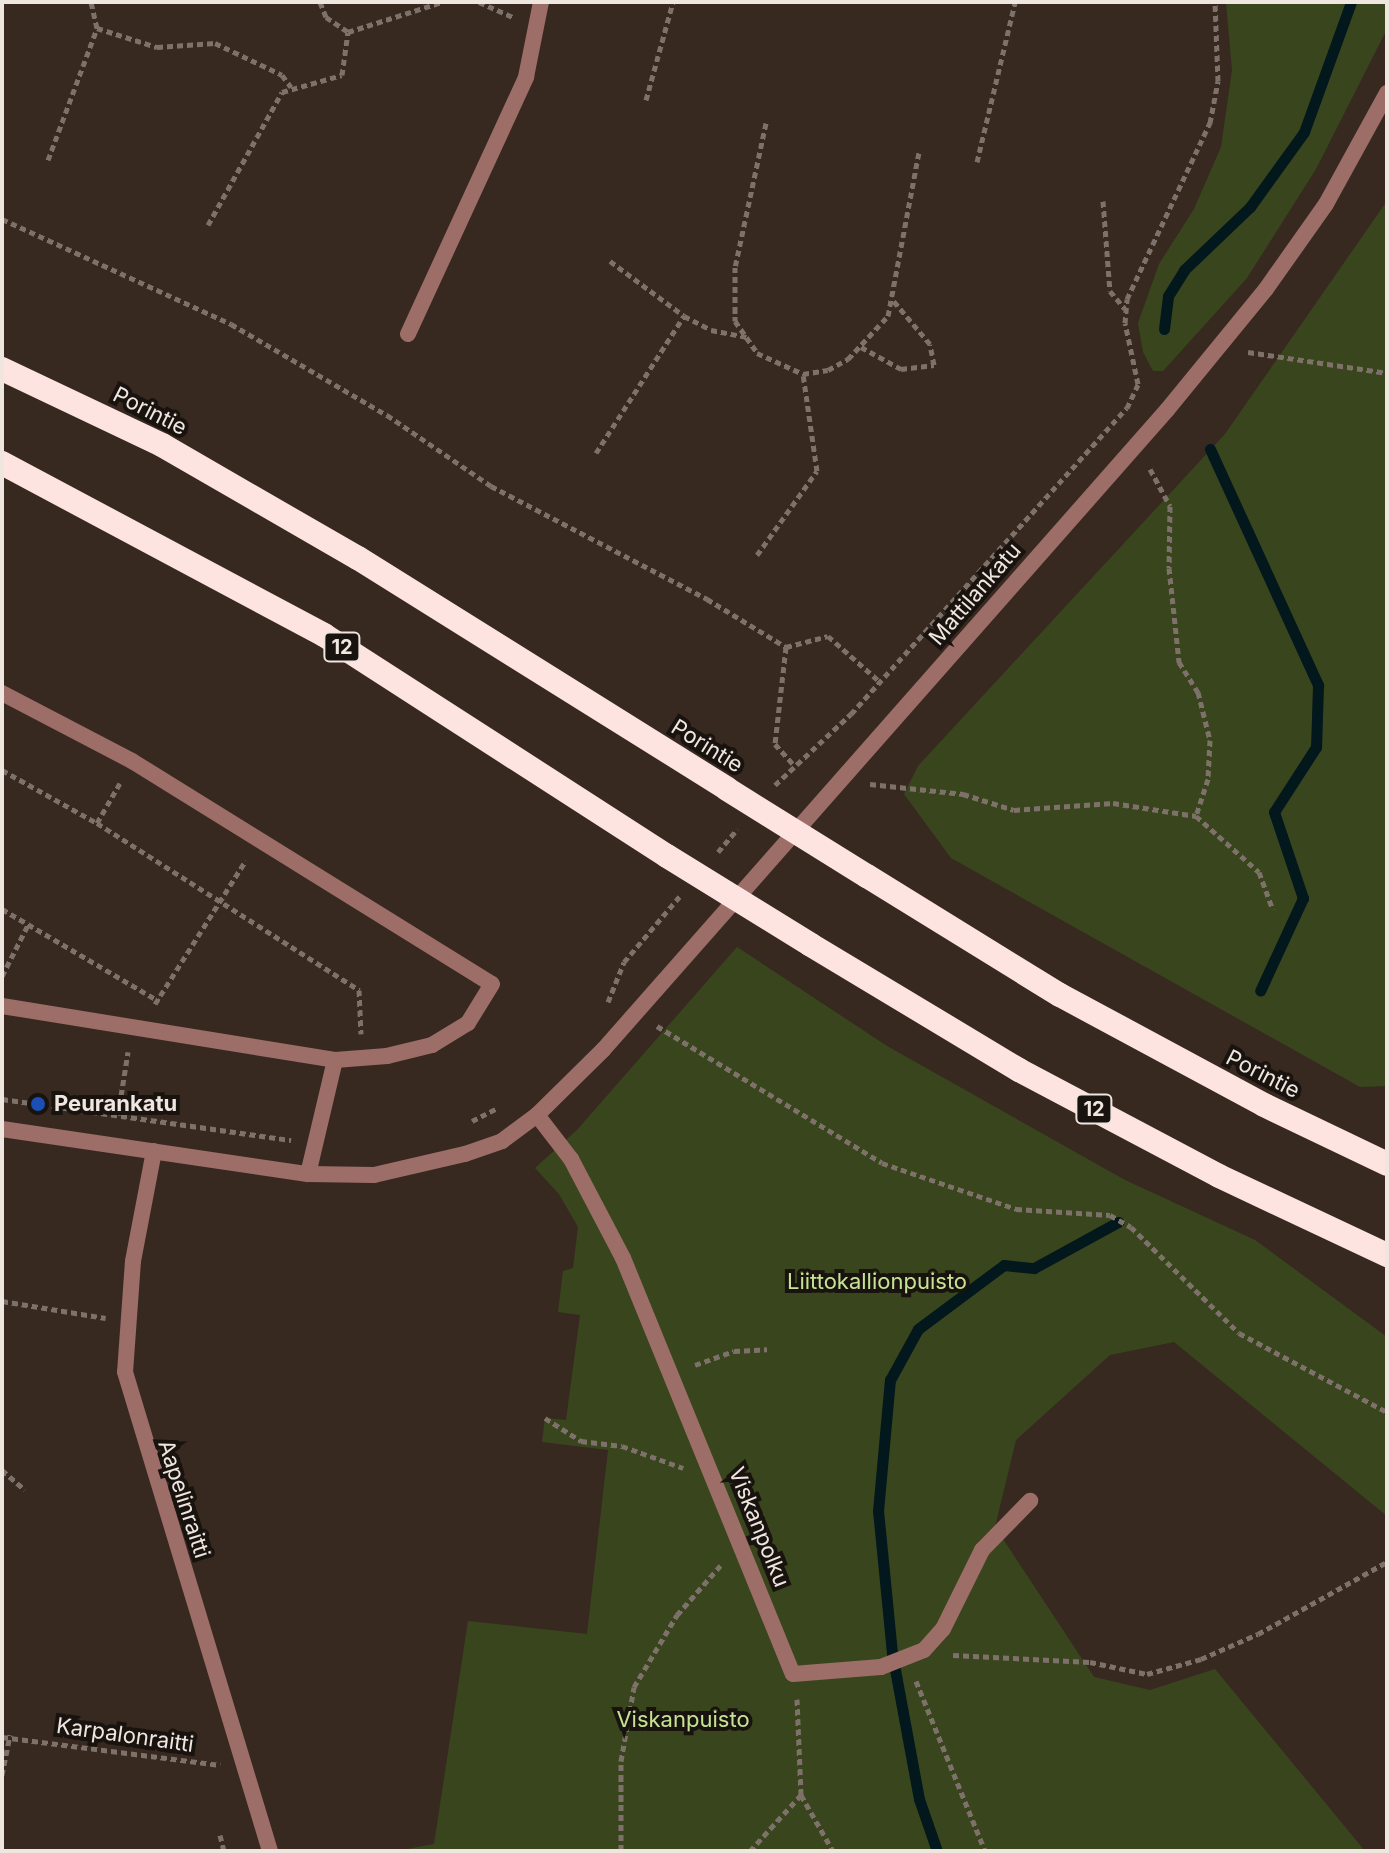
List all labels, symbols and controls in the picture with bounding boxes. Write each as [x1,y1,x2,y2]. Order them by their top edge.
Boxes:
street label: Porintie [109,381,191,441]
street label: Mattilankatu [923,538,1027,650]
road number: 12 [322,631,362,663]
street label: Porintie [666,714,748,778]
street label: Porintie [1222,1044,1304,1104]
place label: Peurankatu [54,1091,177,1117]
road number: 12 [1074,1093,1114,1125]
marker: Peurankatu [29,1095,47,1113]
park label: Liittokallionpuisto [787,1269,967,1295]
street label: Aapelinraitti [152,1437,216,1561]
street label: Viskanpolku [723,1463,795,1591]
park label: Viskanpuisto [616,1707,750,1733]
street label: Karpalonraitti [55,1712,195,1758]

